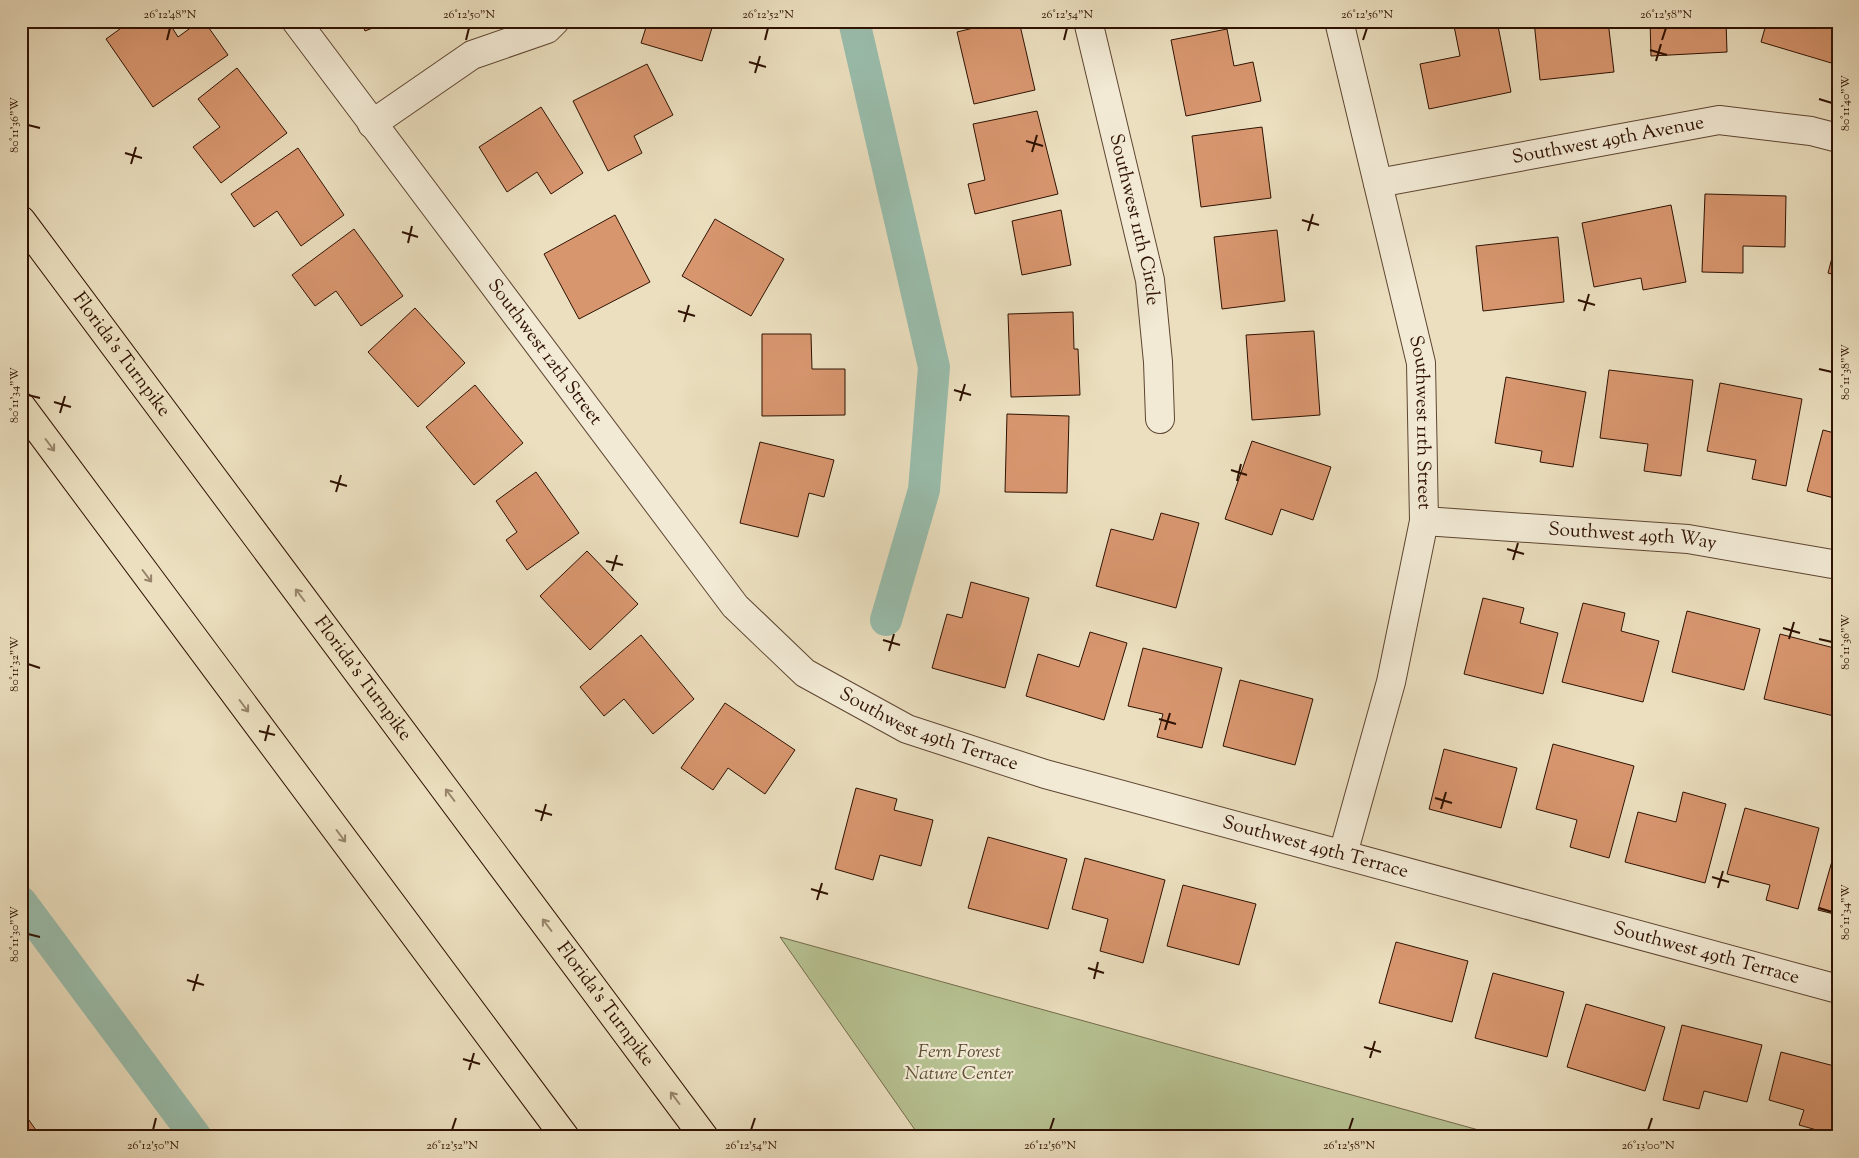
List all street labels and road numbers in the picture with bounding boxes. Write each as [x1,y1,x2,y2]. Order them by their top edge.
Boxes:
street label: Southwest 49th Avenue [1510,110,1706,171]
street label: Southwest 11th Circle [1102,131,1166,307]
street label: Southwest 12th Street [481,273,609,431]
street label: Florida's Turnpike [66,287,177,423]
street label: Southwest 11th Street [1401,333,1437,510]
street label: Southwest 49th Way [1547,516,1719,557]
street label: Florida's Turnpike [307,611,418,747]
street label: Southwest 49th Terrace [834,681,1022,778]
street label: Southwest 49th Terrace [1219,809,1412,885]
street label: Southwest 49th Terrace [1610,915,1803,991]
street label: Florida's Turnpike [550,936,661,1072]

